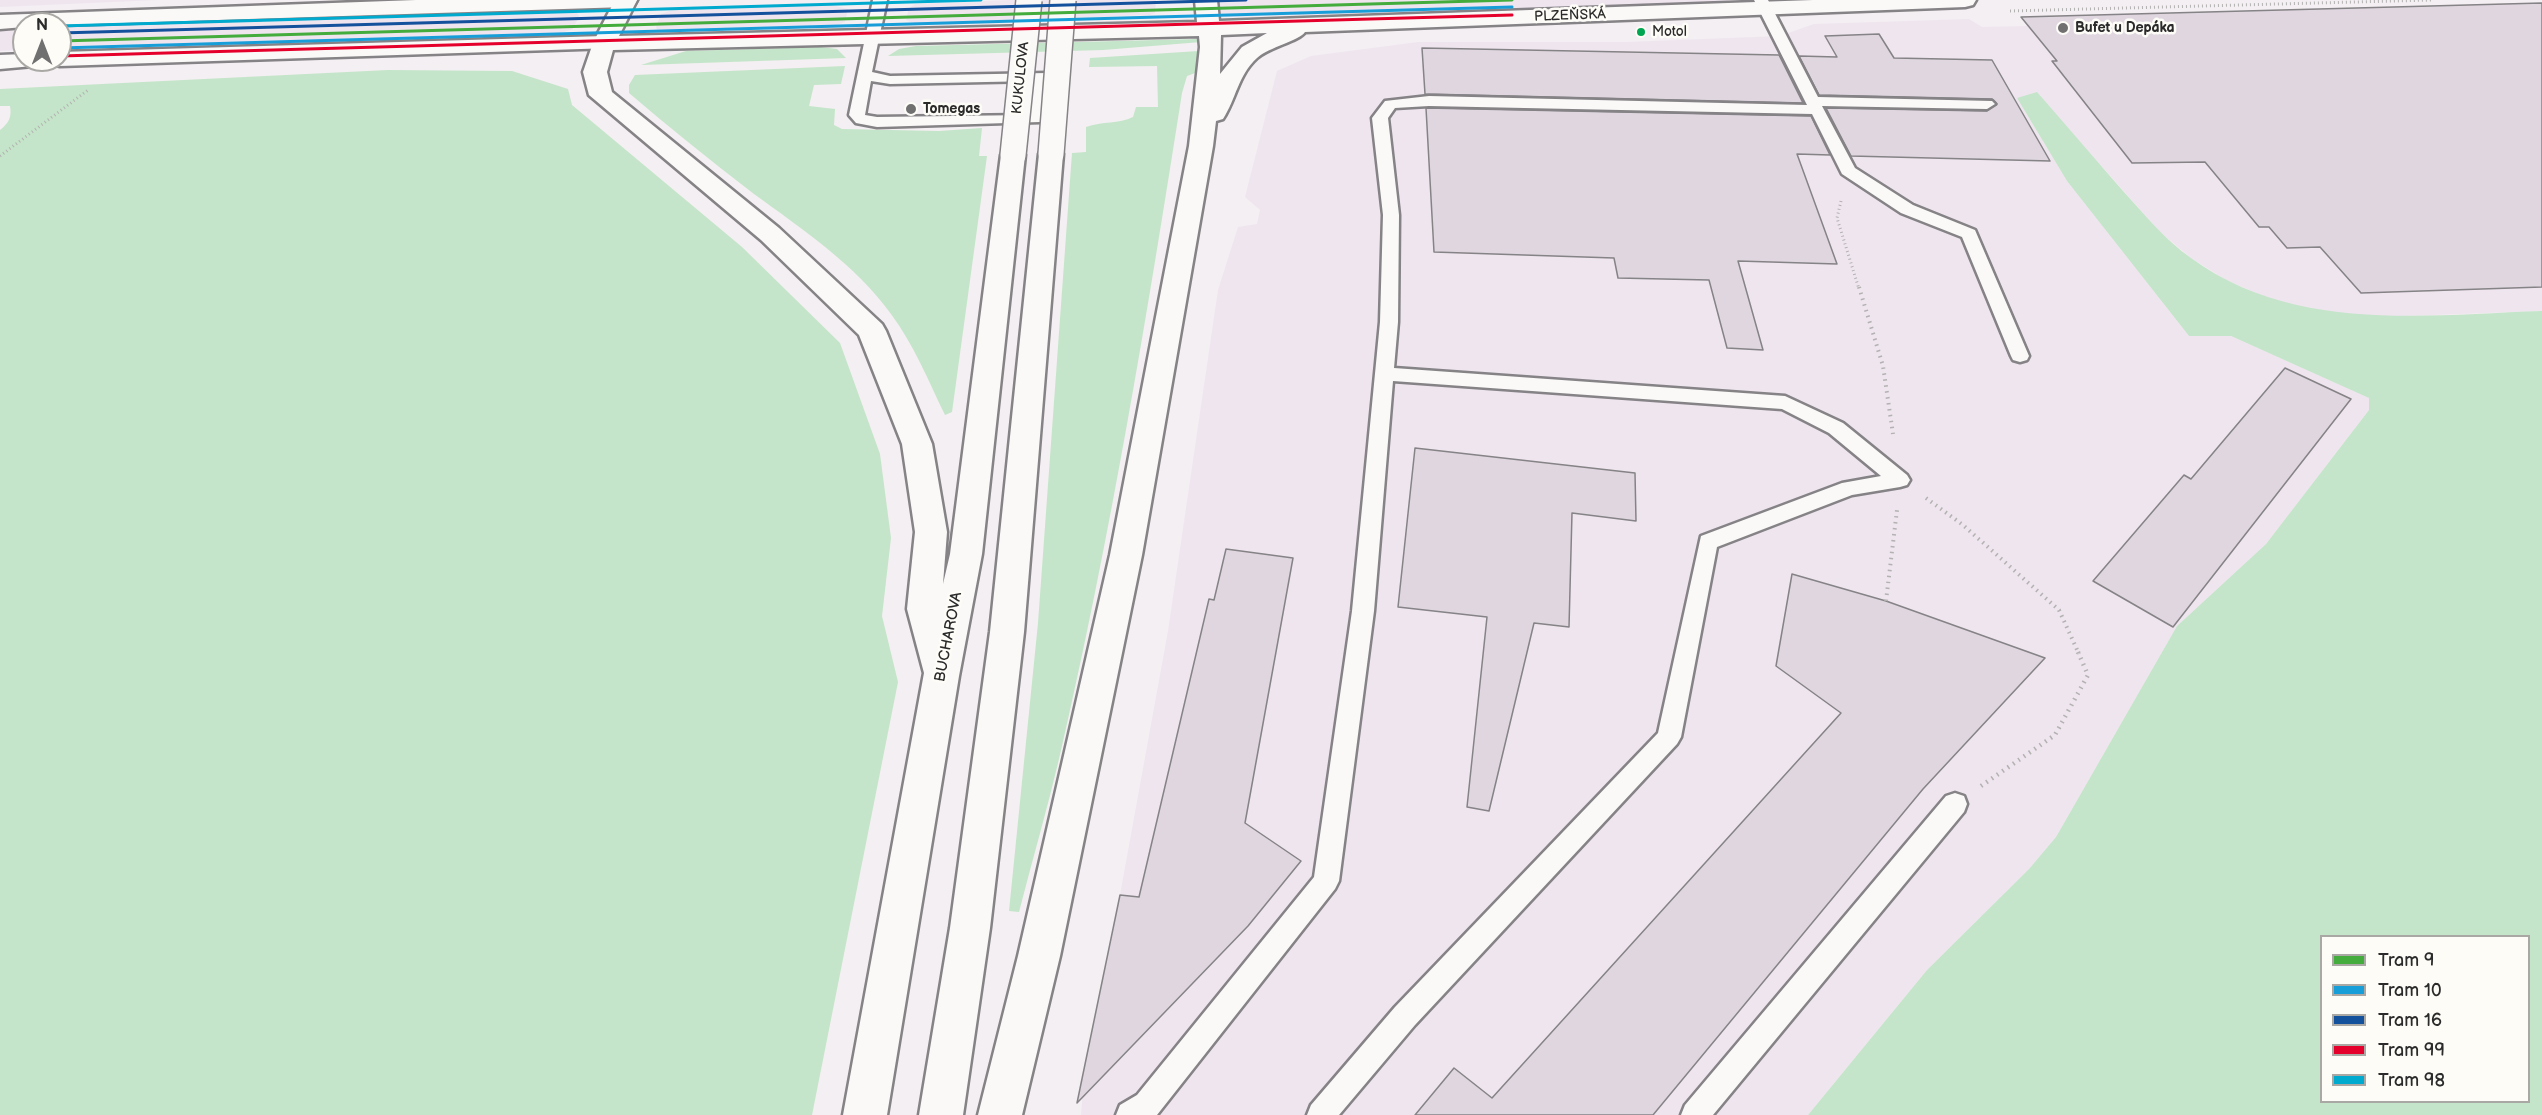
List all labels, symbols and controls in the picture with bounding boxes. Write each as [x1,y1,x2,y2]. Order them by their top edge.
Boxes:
street label: PLZEŇSKÁ [1534,6,1606,26]
north arrow [12,12,72,72]
text: N [36,16,48,35]
place label: Bufet u Depáka [2075,20,2175,36]
marker: Bufet u Depáka [2056,21,2070,35]
place label: Motol [1652,24,1687,40]
marker: Motol [1635,26,1647,38]
street label: KUKULOVA [1009,41,1033,115]
place label: Tomegas [923,101,980,117]
marker: Tomegas [904,102,918,116]
street label: BUCHAROVA [931,591,967,683]
legend [2320,935,2530,1103]
text: Tram 9 [2378,950,2434,971]
text: Tram 10 [2378,980,2442,1001]
text: Tram 16 [2378,1010,2442,1031]
text: Tram 99 [2378,1040,2445,1061]
text: Tram 98 [2378,1070,2445,1091]

